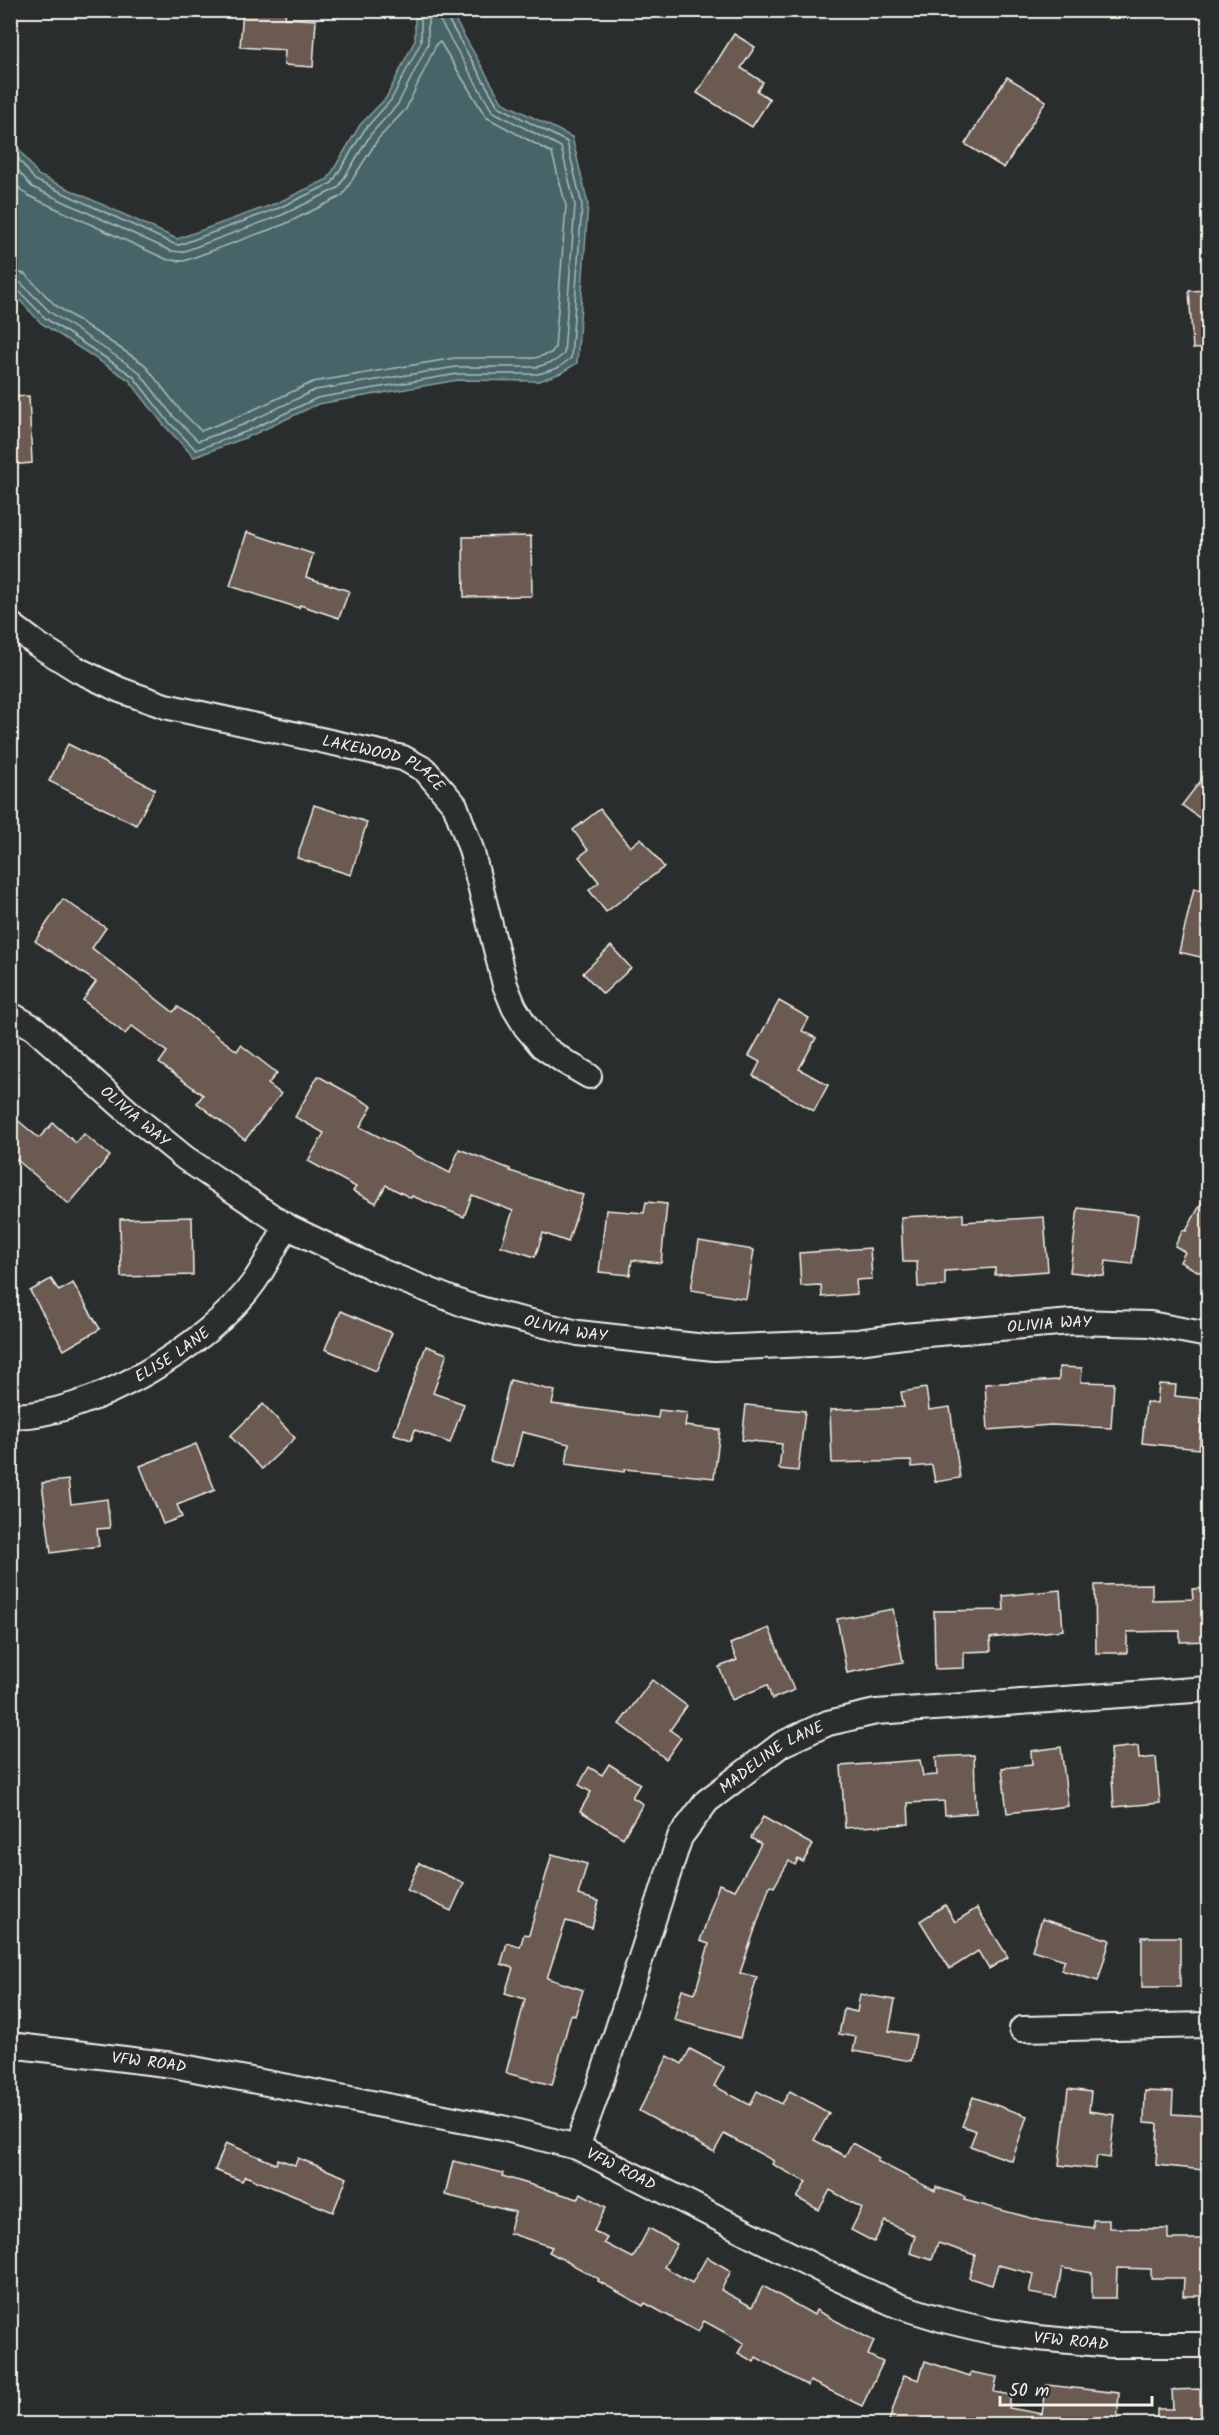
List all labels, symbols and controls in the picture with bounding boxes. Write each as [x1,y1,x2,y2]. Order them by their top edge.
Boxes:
street label: LAKEWOOD PLACE [320,728,451,798]
street label: OLIVIA WAY [94,1080,176,1154]
street label: OLIVIA WAY [521,1308,609,1349]
street label: OLIVIA WAY [1006,1310,1092,1340]
street label: ELISE LANE [130,1320,216,1389]
street label: MADELINE LANE [714,1714,828,1800]
street label: VFW ROAD [110,2045,188,2080]
street label: VFW ROAD [582,2141,660,2197]
street label: VFW ROAD [1033,2325,1110,2357]
scale bar [1000,2369,1152,2407]
text: 50 m [1009,2377,1049,2406]

